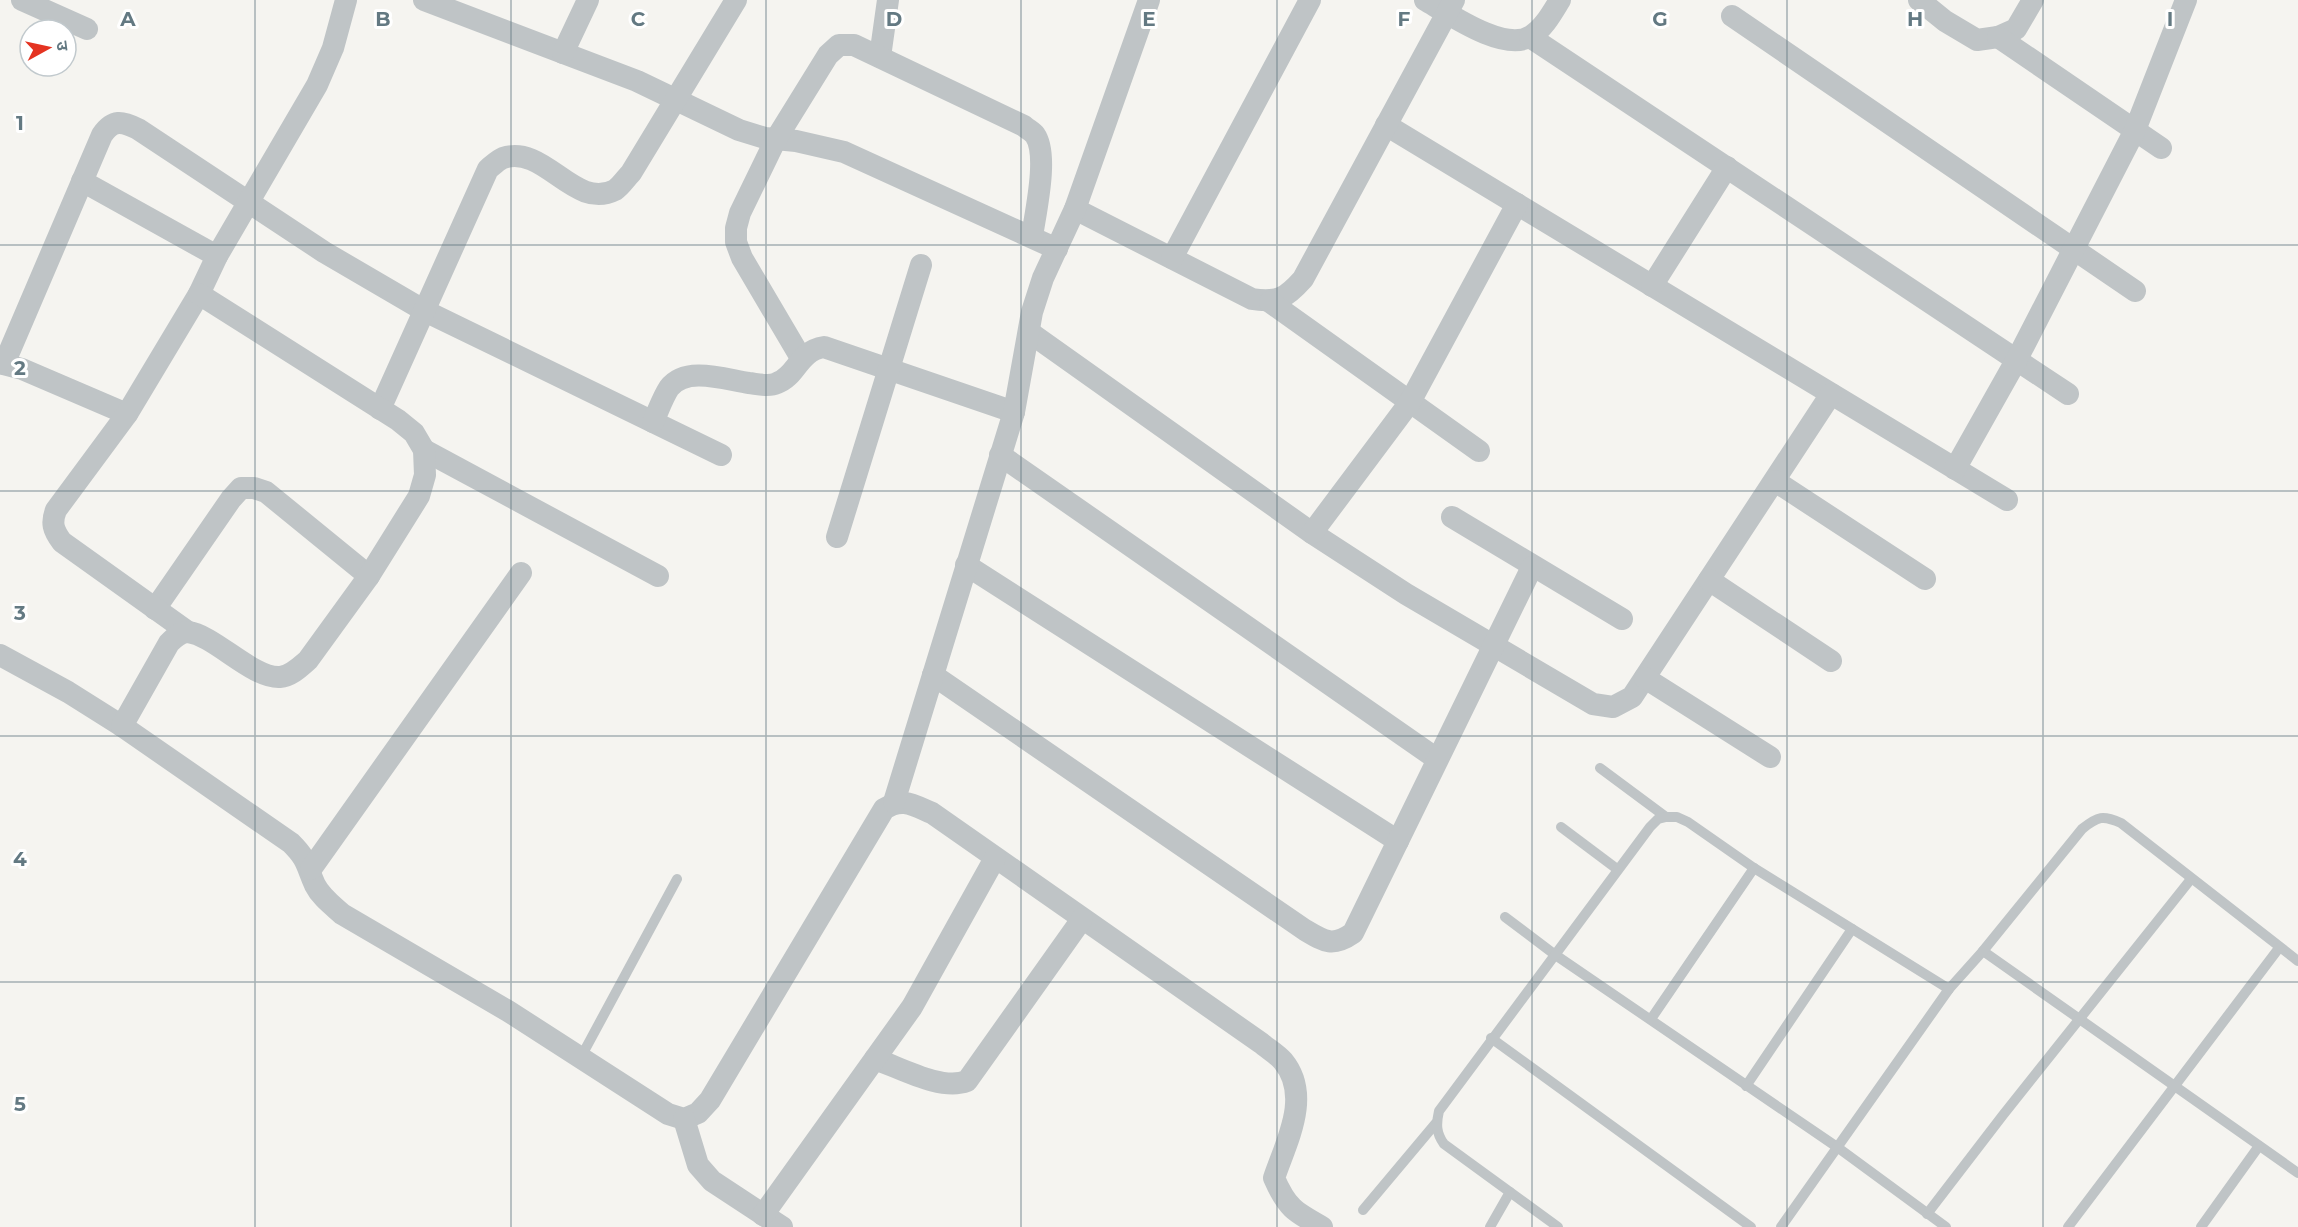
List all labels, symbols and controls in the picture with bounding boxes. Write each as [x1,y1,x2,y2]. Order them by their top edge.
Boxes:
text: A [119,7,136,31]
text: B [375,7,391,31]
text: C [631,7,646,31]
text: D [886,7,902,31]
text: E [1142,7,1156,31]
text: F [1398,7,1411,31]
text: G [1652,7,1668,31]
text: H [1907,7,1923,31]
text: I [2167,7,2173,31]
north arrow [18,18,78,78]
text: उ [52,40,73,53]
text: 1 [16,111,24,135]
text: 2 [14,356,26,380]
text: 3 [13,601,26,625]
text: 4 [13,847,27,871]
text: 5 [14,1092,26,1116]

